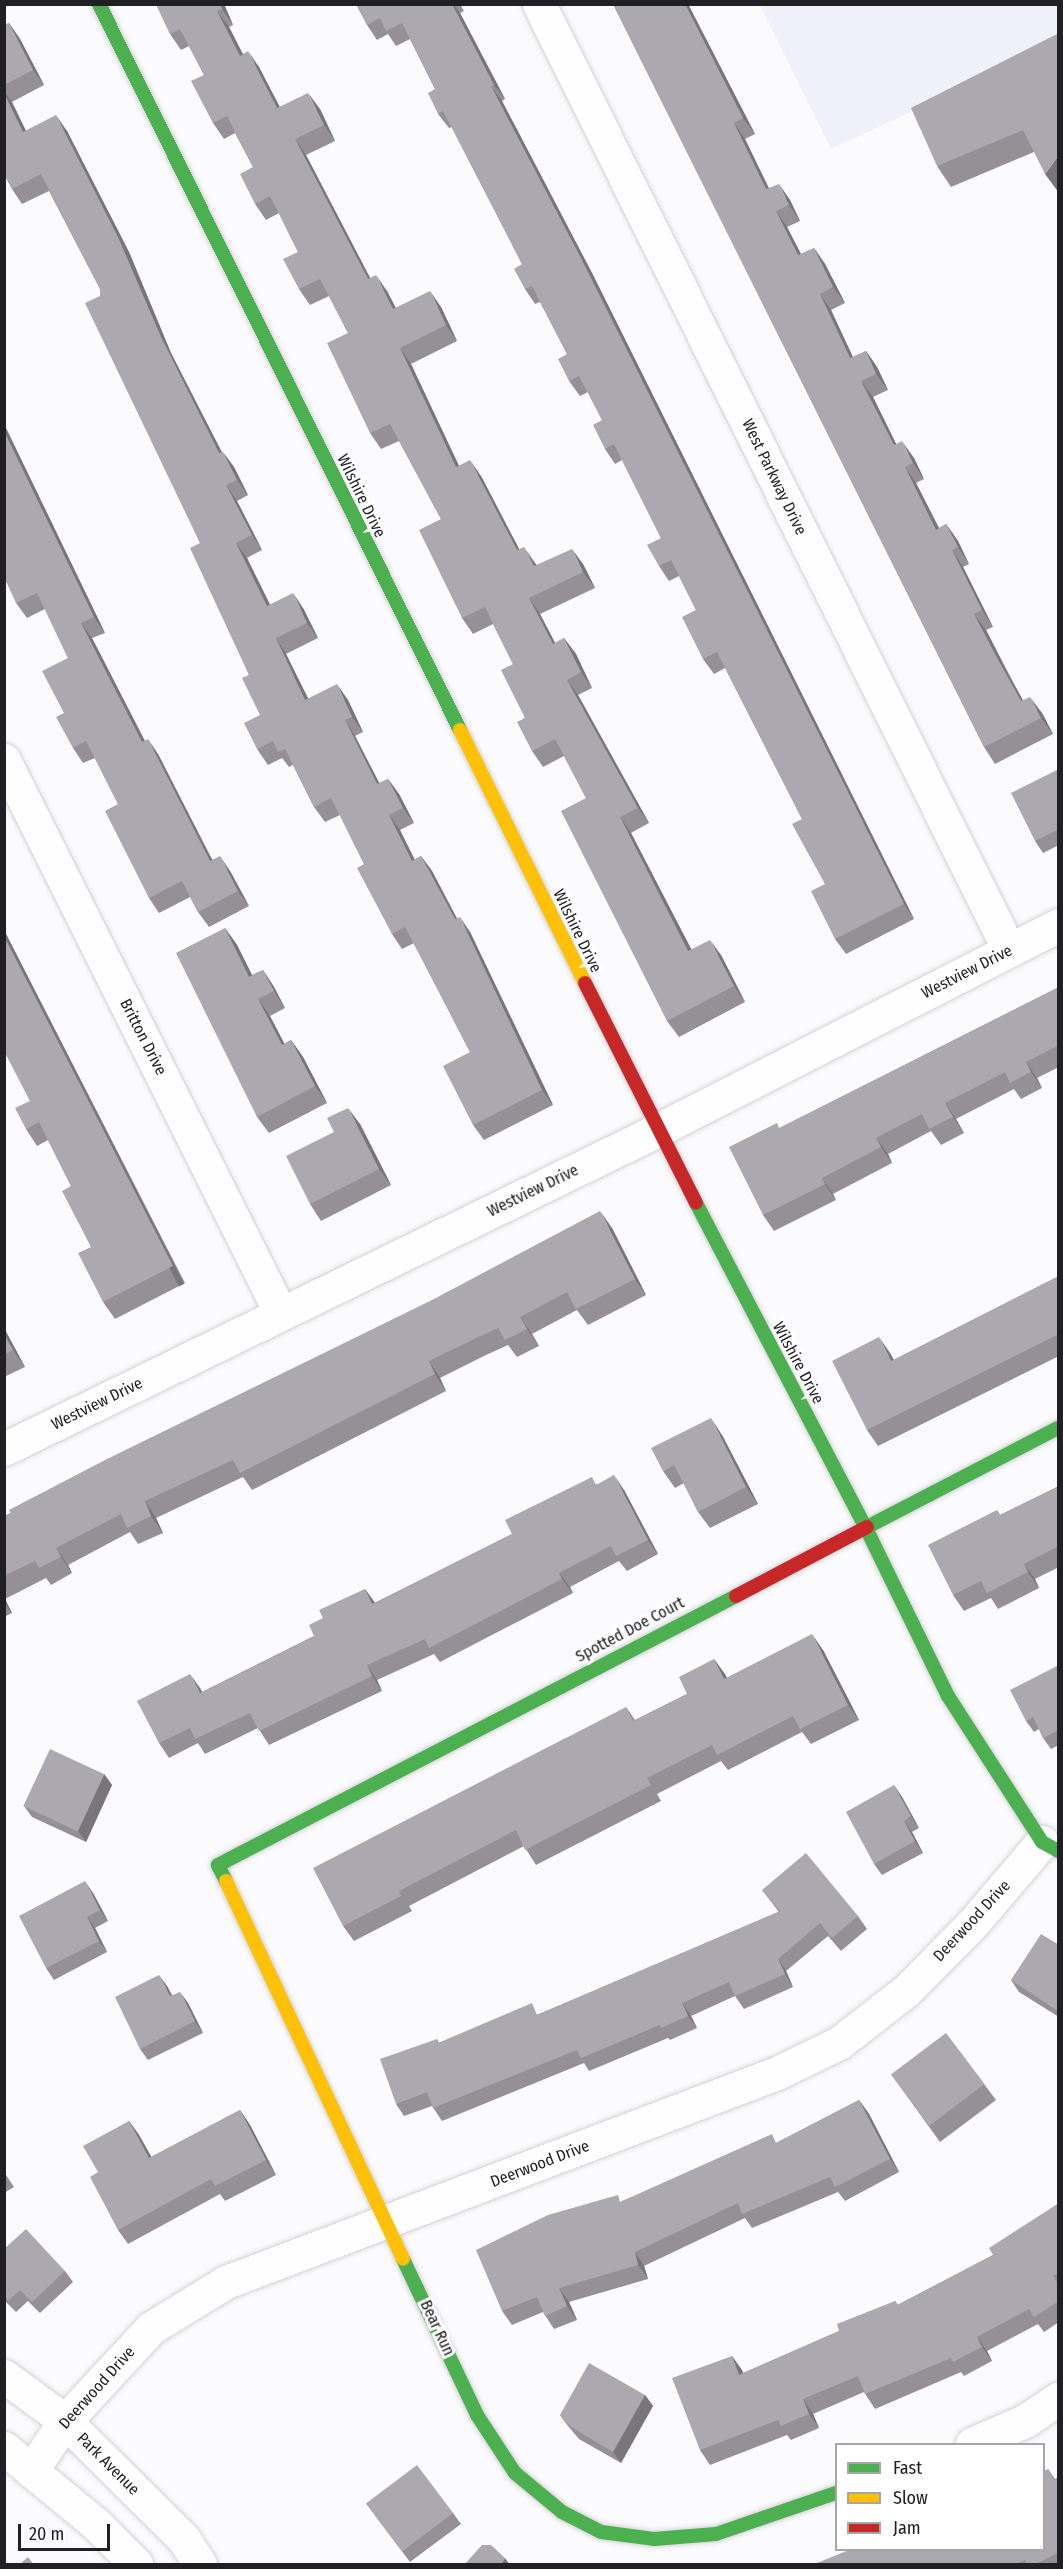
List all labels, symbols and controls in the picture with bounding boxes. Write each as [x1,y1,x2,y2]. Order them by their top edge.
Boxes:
street label: West Parkway Drive [738,416,810,538]
street label: Wilshire Drive [333,451,389,541]
street label: Wilshire Drive [549,886,605,976]
street label: Westview Drive [919,941,1015,1003]
street label: Britton Drive [116,996,170,1078]
street label: Westview Drive [484,1161,582,1221]
street label: Wilshire Drive [768,1319,828,1407]
street label: Westview Drive [48,1374,146,1434]
street label: Spotted Doe Court [572,1593,688,1667]
street label: Deerwood Drive [929,1876,1015,1966]
street label: Deerwood Drive [488,2136,592,2192]
street label: Bear Run [416,2297,458,2359]
street label: Deerwood Drive [55,2343,139,2433]
street label: Park Avenue [73,2429,143,2499]
legend [835,2443,1045,2551]
text: Fast [893,2457,922,2479]
text: Slow [893,2487,928,2509]
scale bar [21,2512,112,2550]
text: Jam [893,2517,921,2539]
text: 20 m [29,2523,64,2545]

